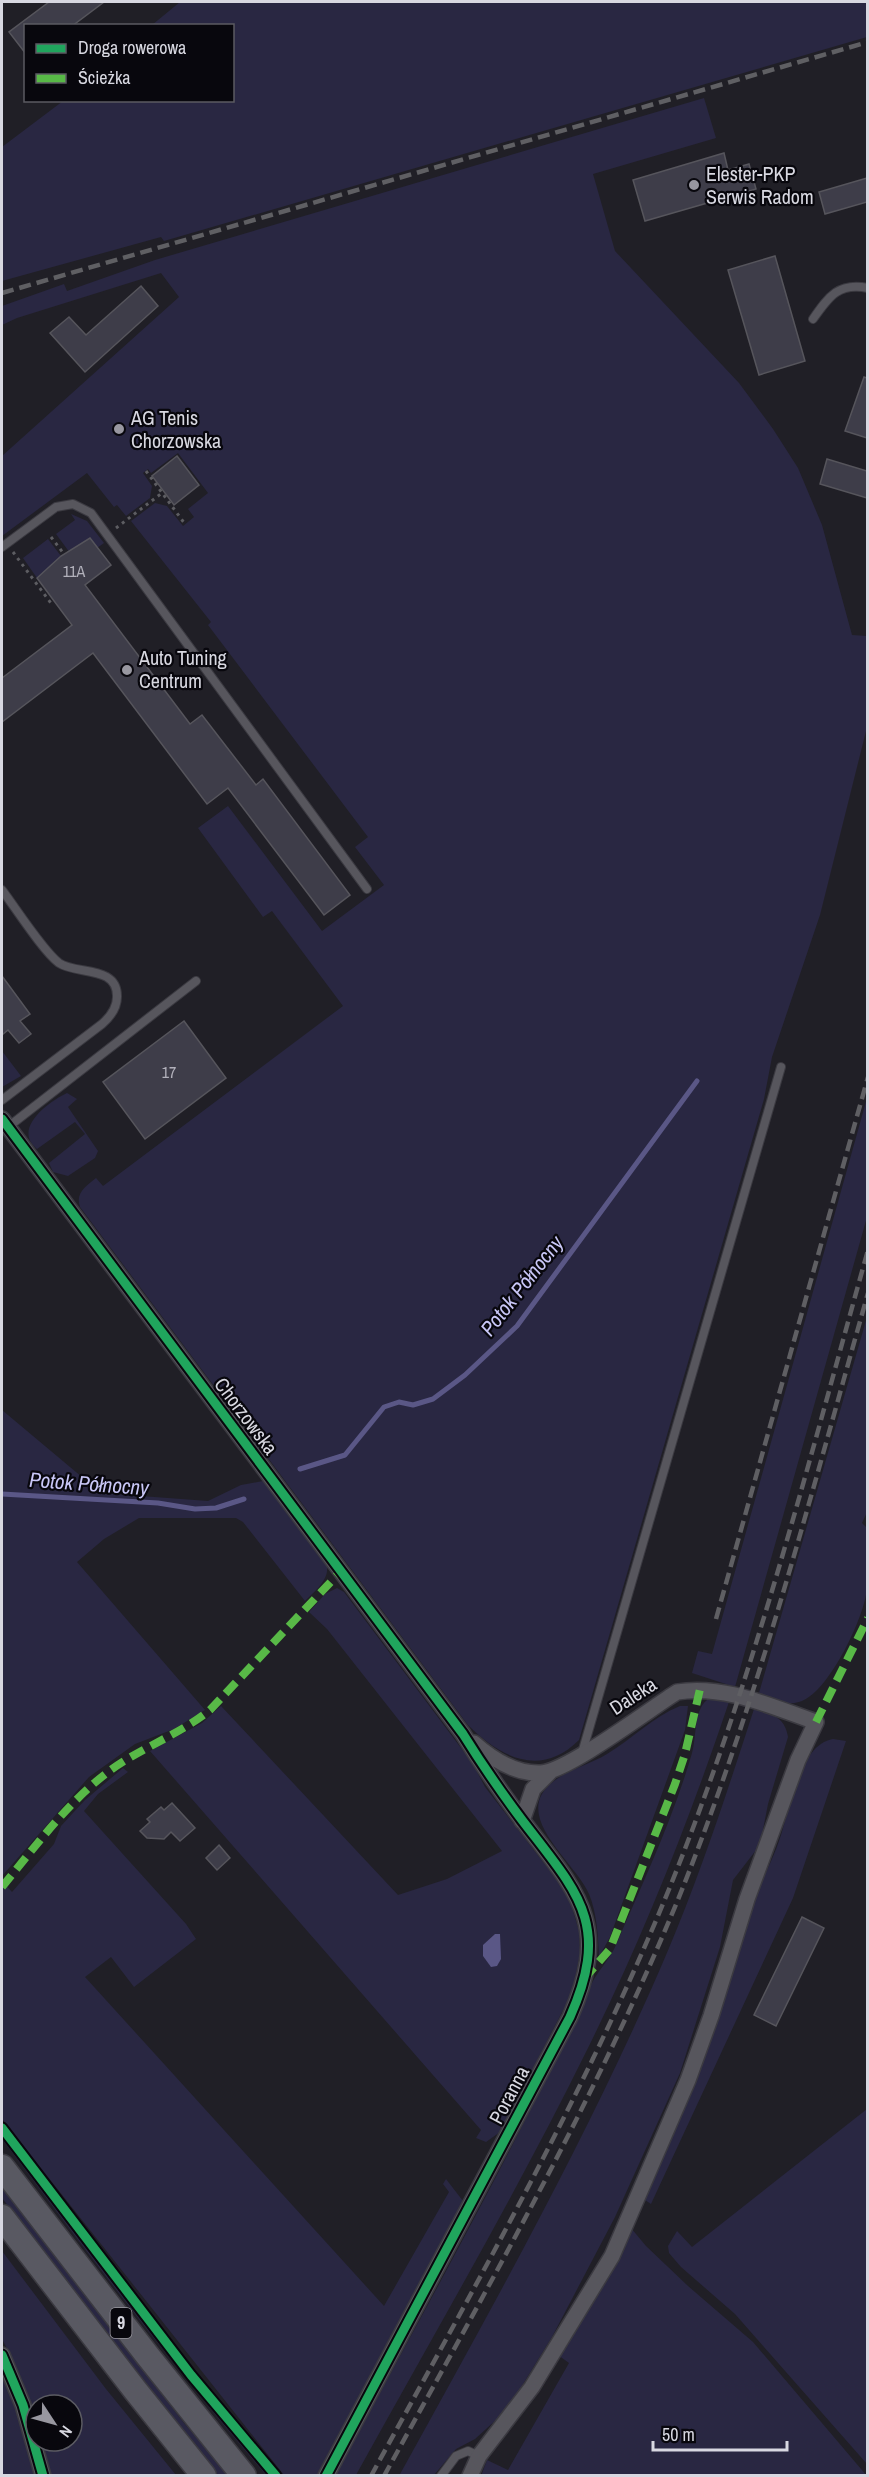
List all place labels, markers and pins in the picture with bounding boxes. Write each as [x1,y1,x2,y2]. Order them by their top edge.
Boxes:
place label: Elester-PKP Serwis Radom [706,160,814,210]
marker: Elester-PKP Serwis Radom [687,178,701,192]
place label: AG Tenis Chorzowska [130,404,221,454]
marker: AG Tenis Chorzowska [112,422,126,436]
place label: Auto Tuning Centrum [138,644,227,694]
marker: Auto Tuning Centrum [120,663,134,677]

